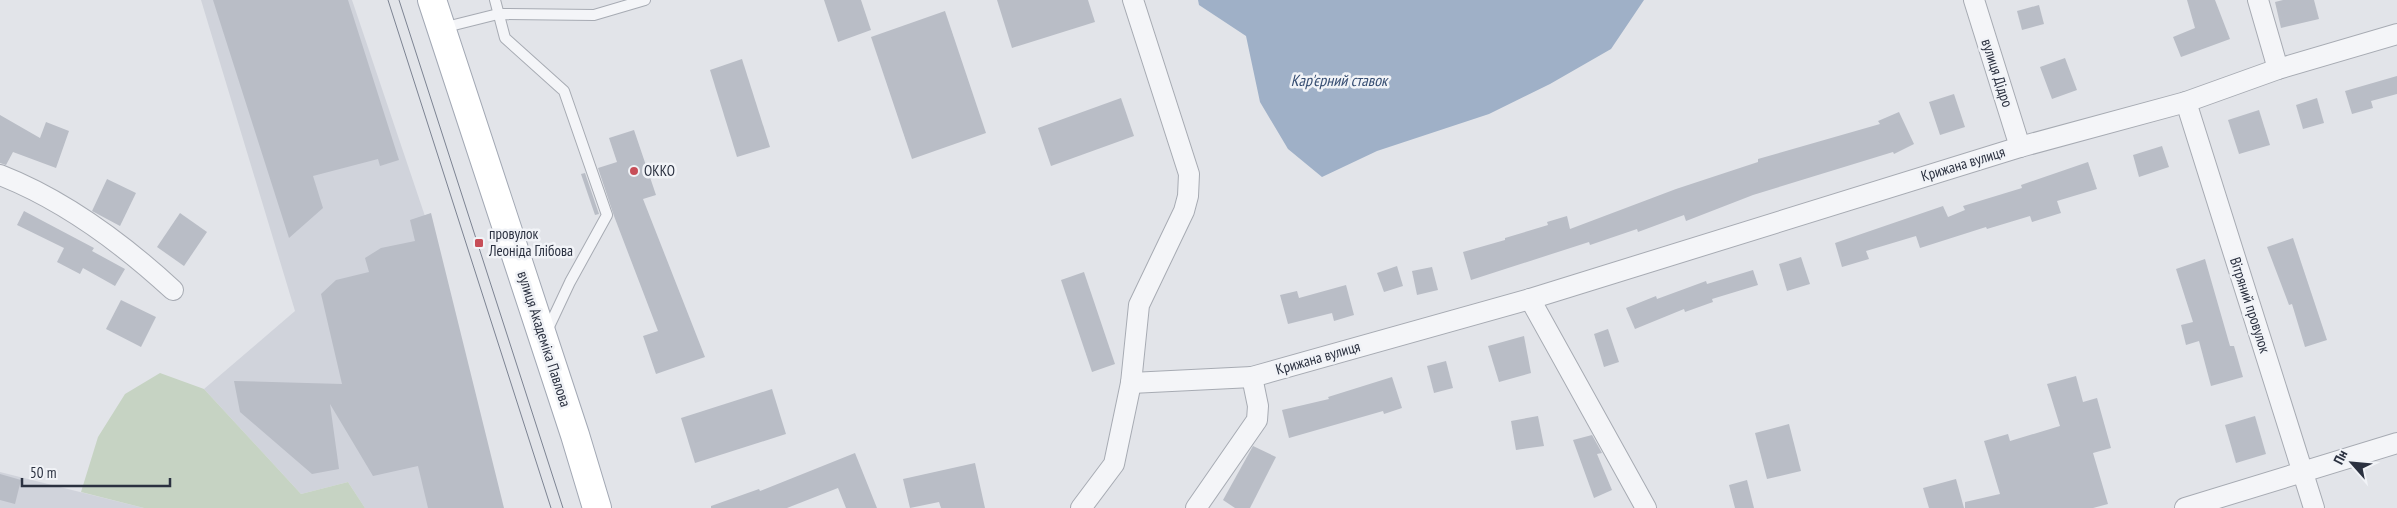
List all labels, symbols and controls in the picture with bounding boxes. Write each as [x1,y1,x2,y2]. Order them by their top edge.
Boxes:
street label: вулиця Дідро [1978,36,2017,109]
water label: Кар'єрний ставок [1291,70,1389,90]
street label: Крижана вулиця [1919,142,2007,185]
place label: ОККО [644,161,675,180]
marker: ОККО [628,165,640,177]
place label: провулок Леоніда Глібова [488,224,573,260]
marker: провулок Леоніда Глібова [473,237,485,249]
street label: Вітряний провулок [2226,255,2275,355]
street label: вулиця Академіка Павлова [514,269,575,409]
street label: Крижана вулиця [1273,336,1362,379]
north arrow [2327,438,2377,488]
text: Пн [2329,447,2352,467]
scale bar [22,456,170,488]
text: 50 m [30,463,56,482]

